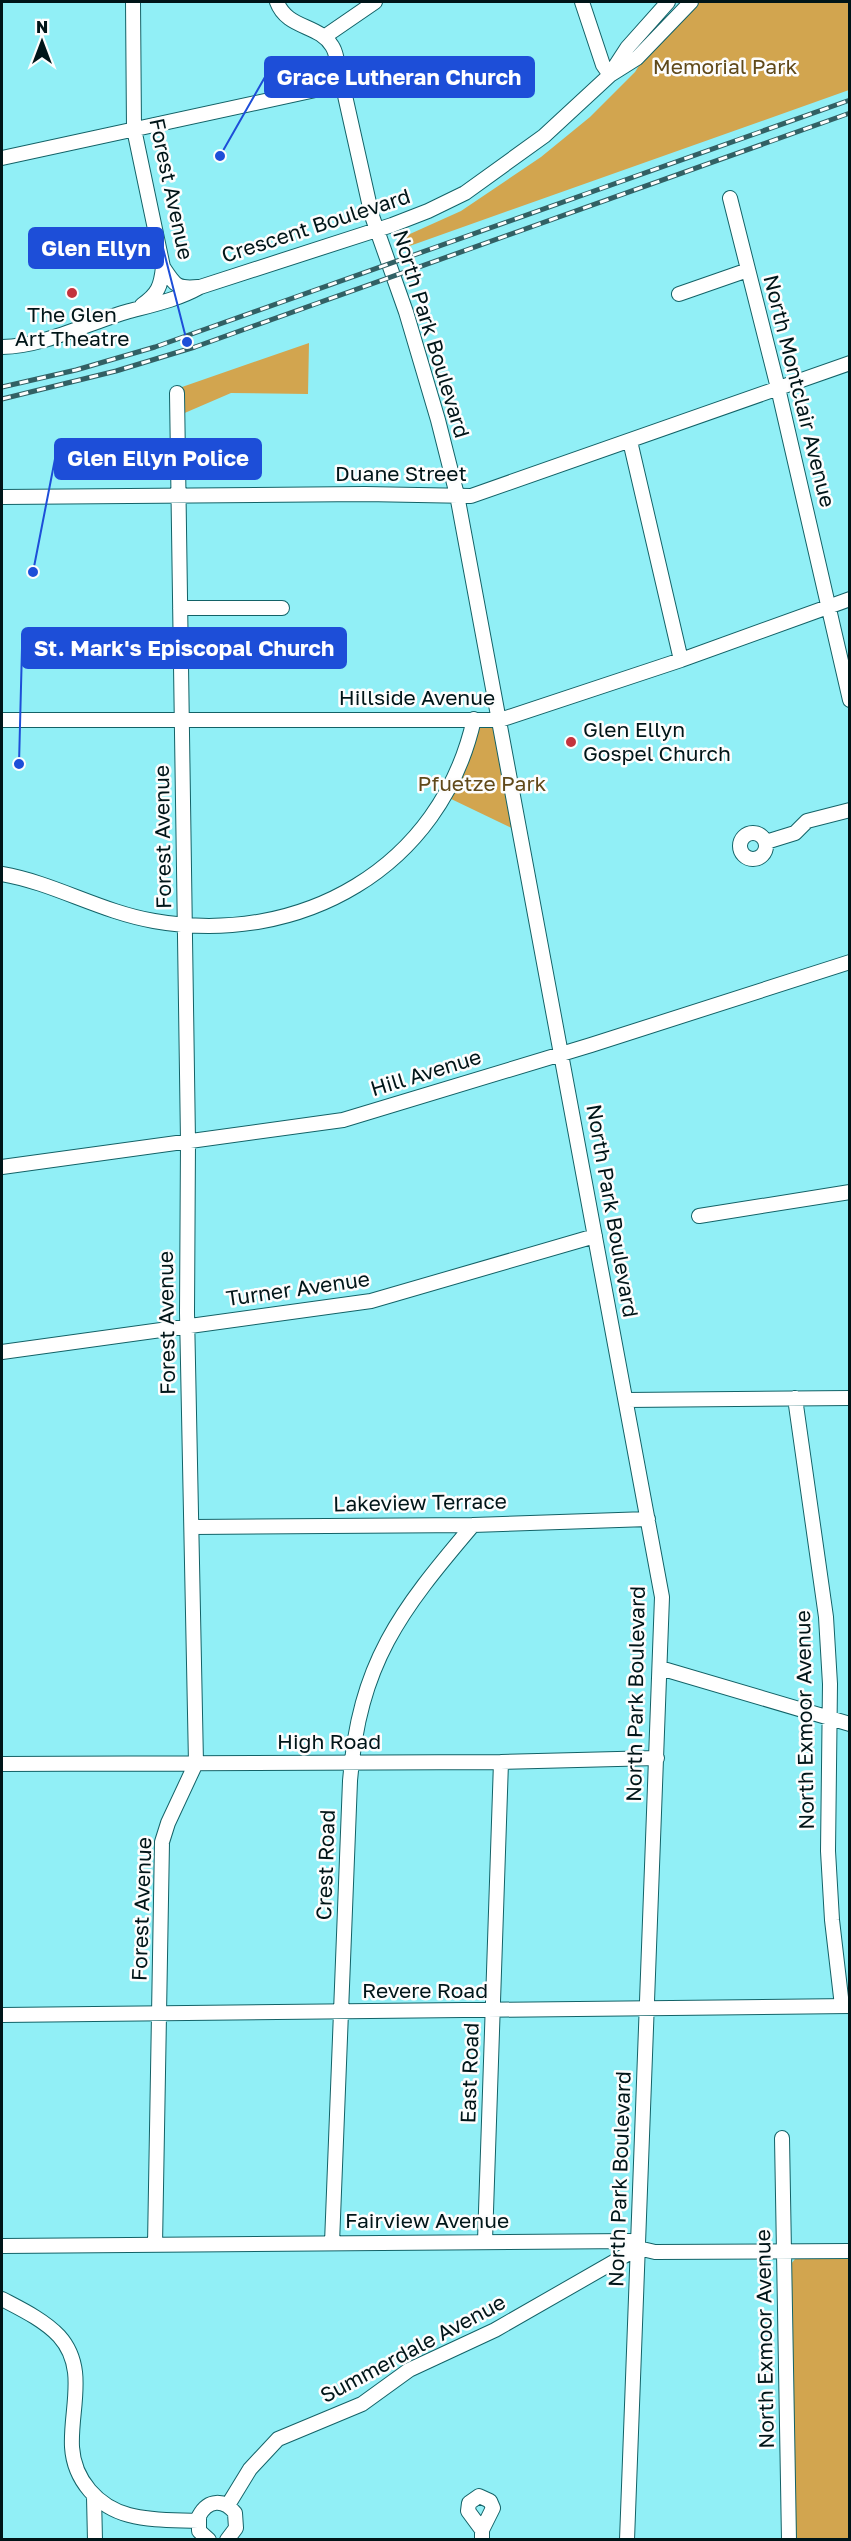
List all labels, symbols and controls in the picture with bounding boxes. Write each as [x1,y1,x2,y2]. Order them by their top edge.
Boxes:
north arrow [12,12,72,72]
text: N [36,17,48,37]
park label: Memorial Park [653,53,797,79]
callout: Grace Lutheran Church [265,57,534,97]
text: Grace Lutheran Church [277,63,521,90]
street label: Forest Avenue [144,116,200,262]
street label: Crescent Boulevard [218,182,413,268]
street label: North Park Boulevard [388,227,476,441]
callout: Glen Ellyn [29,228,163,268]
text: Glen Ellyn [41,234,151,261]
street label: North Montclair Avenue [758,272,841,510]
marker: The Glen Art Theatre [65,286,79,300]
place label: The Glen Art Theatre [15,301,129,351]
callout: Glen Ellyn Police [55,439,261,479]
text: Glen Ellyn Police [67,444,249,471]
street label: Duane Street [335,460,467,486]
callout: St. Mark's Episcopal Church [22,628,346,668]
text: St. Mark's Episcopal Church [34,634,334,661]
street label: Hillside Avenue [339,684,495,710]
place label: Glen Ellyn Gospel Church [583,716,731,766]
marker: Glen Ellyn Gospel Church [564,735,578,749]
street label: Forest Avenue [148,765,176,909]
park label: Pfuetze Park [418,770,547,796]
street label: Hill Avenue [367,1043,484,1101]
street label: North Park Boulevard [581,1102,645,1319]
street label: Forest Avenue [152,1251,180,1395]
street label: Turner Avenue [224,1265,371,1311]
street label: Lakeview Terrace [333,1487,507,1517]
street label: North Park Boulevard [620,1586,650,1802]
street label: North Exmoor Avenue [789,1610,819,1830]
street label: High Road [277,1728,381,1754]
street label: Crest Road [310,1809,340,1921]
street label: Forest Avenue [125,1837,157,1981]
street label: Revere Road [362,1977,488,2003]
street label: East Road [454,2022,484,2124]
street label: North Park Boulevard [602,2071,636,2287]
street label: Fairview Avenue [345,2207,509,2233]
street label: North Exmoor Avenue [749,2229,779,2449]
street label: Summerdale Avenue [315,2288,510,2408]

